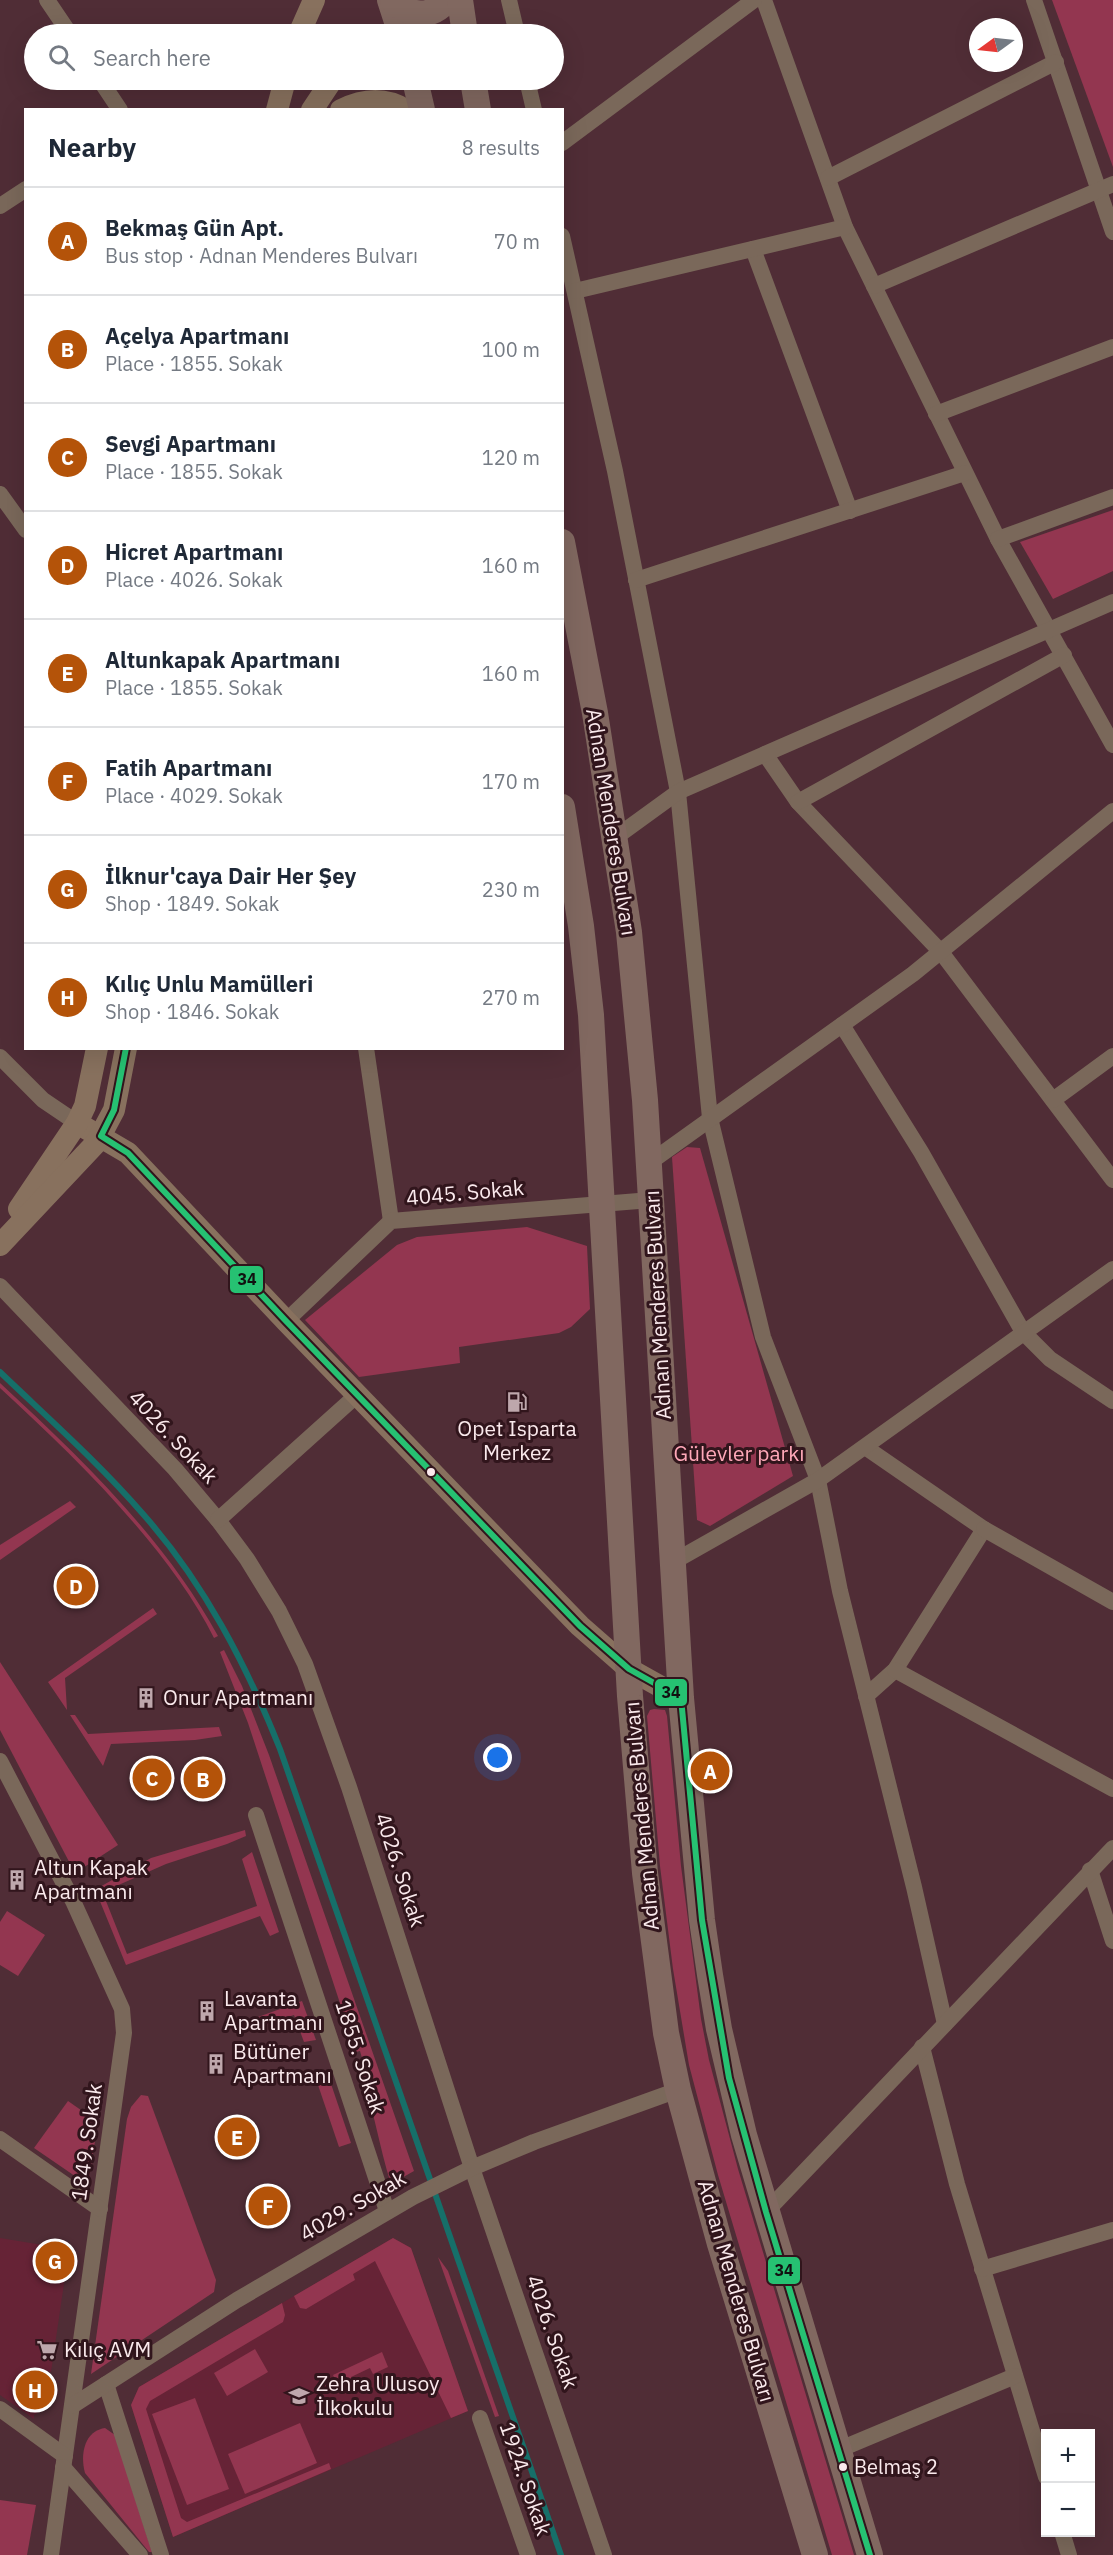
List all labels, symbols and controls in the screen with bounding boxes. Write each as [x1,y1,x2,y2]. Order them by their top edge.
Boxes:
north arrow [969,18,1023,72]
search box [24,24,564,90]
icon: search [45,41,78,74]
text: Search here [93,43,211,72]
text: Nearby [48,130,136,164]
text: 8 results [462,134,540,161]
text: Bekmaş Gün Apt. [105,213,284,242]
text: A [61,228,74,255]
text: 70 m [494,228,540,255]
text: Bus stop · Adnan Menderes Bulvarı [105,242,418,269]
text: Açelya Apartmanı [105,321,289,350]
text: B [61,336,74,363]
text: 100 m [482,336,540,363]
text: Place · 1855. Sokak [105,350,283,377]
text: Sevgi Apartmanı [105,429,276,458]
text: C [61,444,74,471]
text: 120 m [482,444,540,471]
text: Place · 1855. Sokak [105,458,283,485]
text: Hicret Apartmanı [105,537,283,566]
text: D [61,552,74,579]
text: 160 m [482,552,540,579]
text: Place · 4026. Sokak [105,566,283,593]
text: Altunkapak Apartmanı [105,645,340,674]
text: E [61,660,74,687]
text: 160 m [482,660,540,687]
text: Place · 1855. Sokak [105,674,283,701]
street label: Adnan Menderes Bulvarı [580,706,644,937]
text: Fatih Apartmanı [105,753,272,782]
text: F [62,768,73,795]
text: 170 m [482,768,540,795]
text: Place · 4029. Sokak [105,782,283,809]
text: İlknur'caya Dair Her Şey [105,861,356,890]
text: G [60,876,75,903]
text: 230 m [482,876,540,903]
text: Shop · 1849. Sokak [105,890,279,917]
text: Kılıç Unlu Mamülleri [105,969,313,998]
text: H [60,984,75,1011]
text: 270 m [482,984,540,1011]
text: Shop · 1846. Sokak [105,998,279,1025]
street label: 4045. Sokak [405,1173,525,1211]
street label: Adnan Menderes Bulvarı [637,1190,677,1420]
line badge: 34 [229,1265,264,1294]
text: 34 [237,1269,257,1289]
street label: 4026. Sokak [123,1384,224,1489]
fuel station icon: Opet Isparta Merkez [505,1390,529,1414]
place label: Opet Isparta Merkez [457,1414,577,1466]
park label: Gülevler parkı [673,1439,805,1467]
unlabelled marker [425,1466,437,1478]
pin: D [56,1564,96,1608]
line badge: 34 [654,1678,688,1707]
text: 34 [661,1682,681,1702]
place label: Onur Apartmanı [163,1683,313,1711]
building icon: Onur Apartmanı [134,1686,158,1710]
street label: Adnan Menderes Bulvarı [617,1700,665,1932]
your location [483,1743,512,1772]
pin: A [690,1748,730,1794]
pin: C [132,1756,172,1800]
pin: B [184,1756,222,1802]
street label: 4026. Sokak [369,1809,433,1930]
place label: Altun Kapak Apartmanı [34,1853,148,1905]
building icon: Altun Kapak Apartmanı [5,1868,29,1892]
place label: Lavanta Apartmanı [224,1984,323,2036]
street label: 1855. Sokak [329,1996,393,2117]
building icon: Lavanta Apartmanı [195,1999,219,2023]
place label: Bütüner Apartmanı [233,2037,332,2089]
building icon: Bütüner Apartmanı [204,2052,228,2076]
street label: 1849. Sokak [64,2081,108,2202]
pin: E [218,2114,256,2160]
street label: 4029. Sokak [294,2163,411,2247]
street label: Adnan Menderes Bulvarı [692,2176,782,2405]
pin: F [248,2184,288,2228]
pin: G [36,2238,74,2284]
line badge: 34 [767,2256,801,2285]
text: 34 [774,2260,794,2280]
street label: 4026. Sokak [520,2271,585,2392]
place label: Kılıç AVM [64,2335,151,2363]
supermarket icon: Kılıç AVM [35,2338,59,2362]
pin: H [15,2368,54,2412]
place label: Zehra Ulusoy İlkokulu [316,2369,440,2421]
school or university icon: Zehra Ulusoy İlkokulu [287,2384,311,2408]
street label: 1924. Sokak [493,2418,558,2539]
map controls [1041,2429,1095,2537]
button: + [1041,2429,1095,2483]
place label: Belmaş 2 [854,2453,938,2480]
marker: Belmaş 2 [837,2461,849,2473]
button: − [1041,2483,1095,2537]

